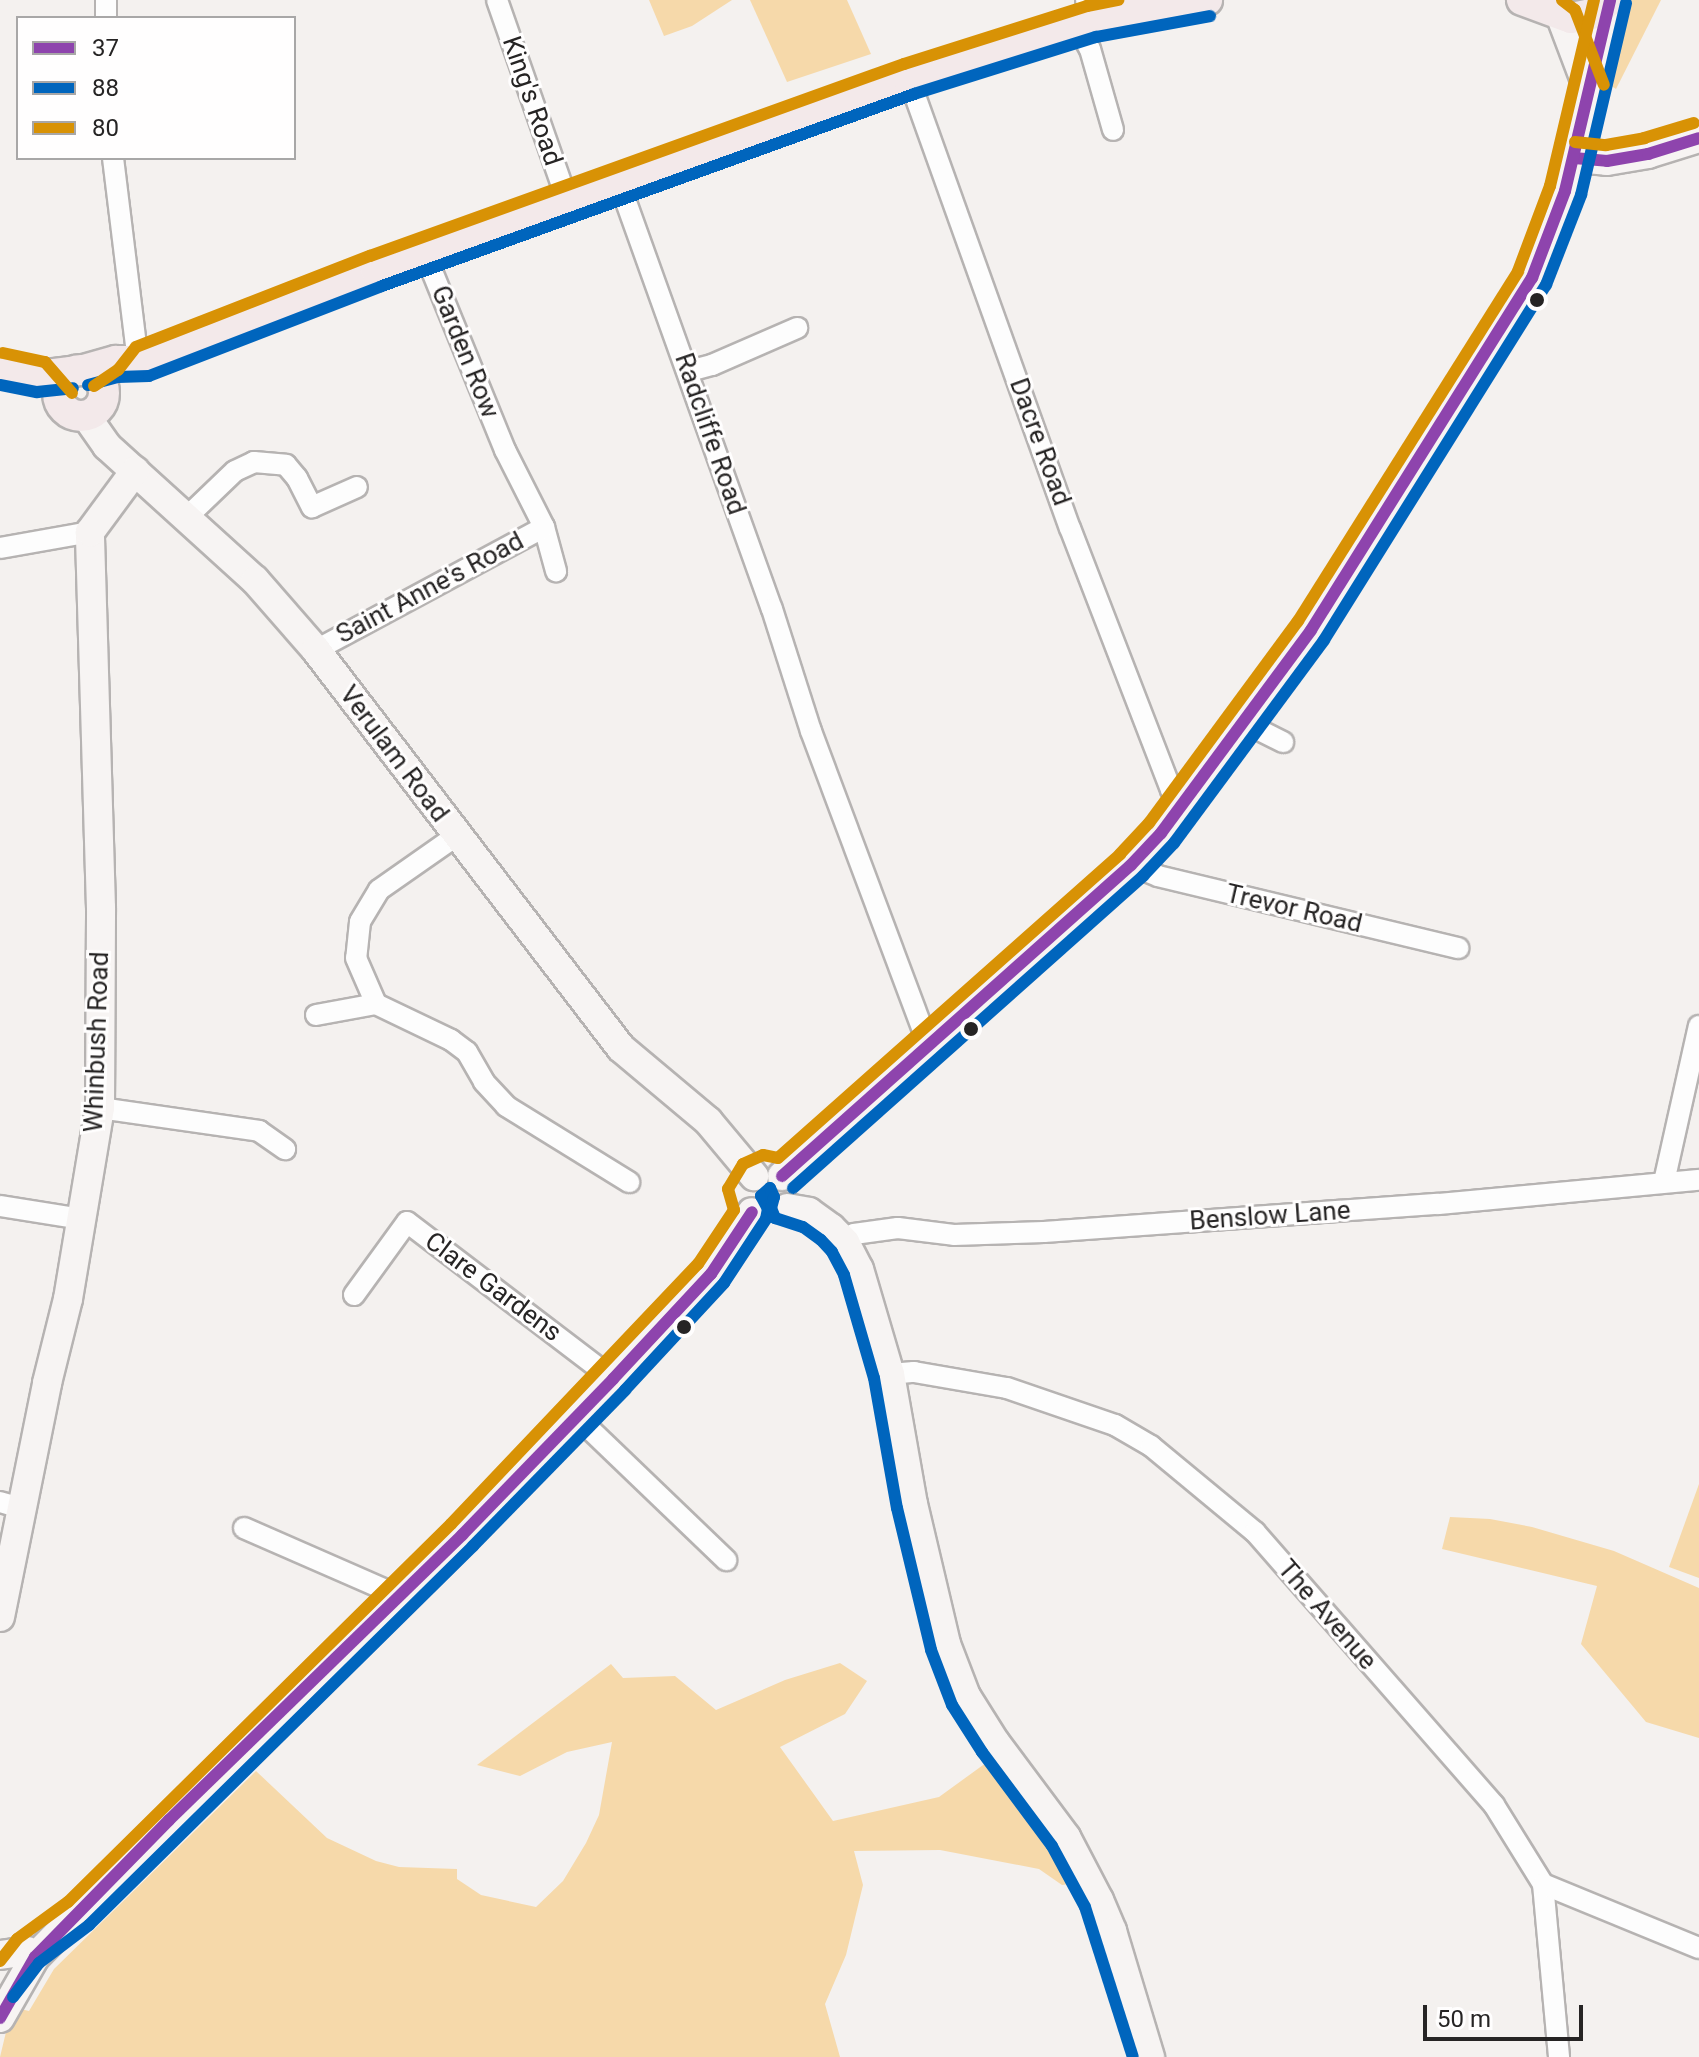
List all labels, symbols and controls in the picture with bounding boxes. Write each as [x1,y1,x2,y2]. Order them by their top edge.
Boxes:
legend [16,16,296,160]
street label: King's Road [495,32,569,170]
text: 37 [92,34,119,62]
text: 88 [92,74,119,102]
text: 80 [92,114,119,142]
street label: Garden Row [424,281,506,423]
unlabelled marker [1529,292,1545,308]
street label: Radcliffe Road [668,349,752,519]
street label: Dacre Road [1003,374,1077,510]
street label: Saint Anne's Road [331,526,529,650]
street label: Verulam Road [333,680,455,828]
street label: Trevor Road [1223,878,1365,940]
street label: Whinbush Road [78,951,116,1133]
unlabelled marker [963,1021,979,1037]
street label: Benslow Lane [1189,1195,1351,1237]
street label: Clare Gardens [419,1226,567,1348]
unlabelled marker [676,1319,692,1335]
street label: The Avenue [1271,1554,1383,1676]
scale bar [1427,1989,1587,2039]
text: 50 m [1437,2005,1491,2033]

